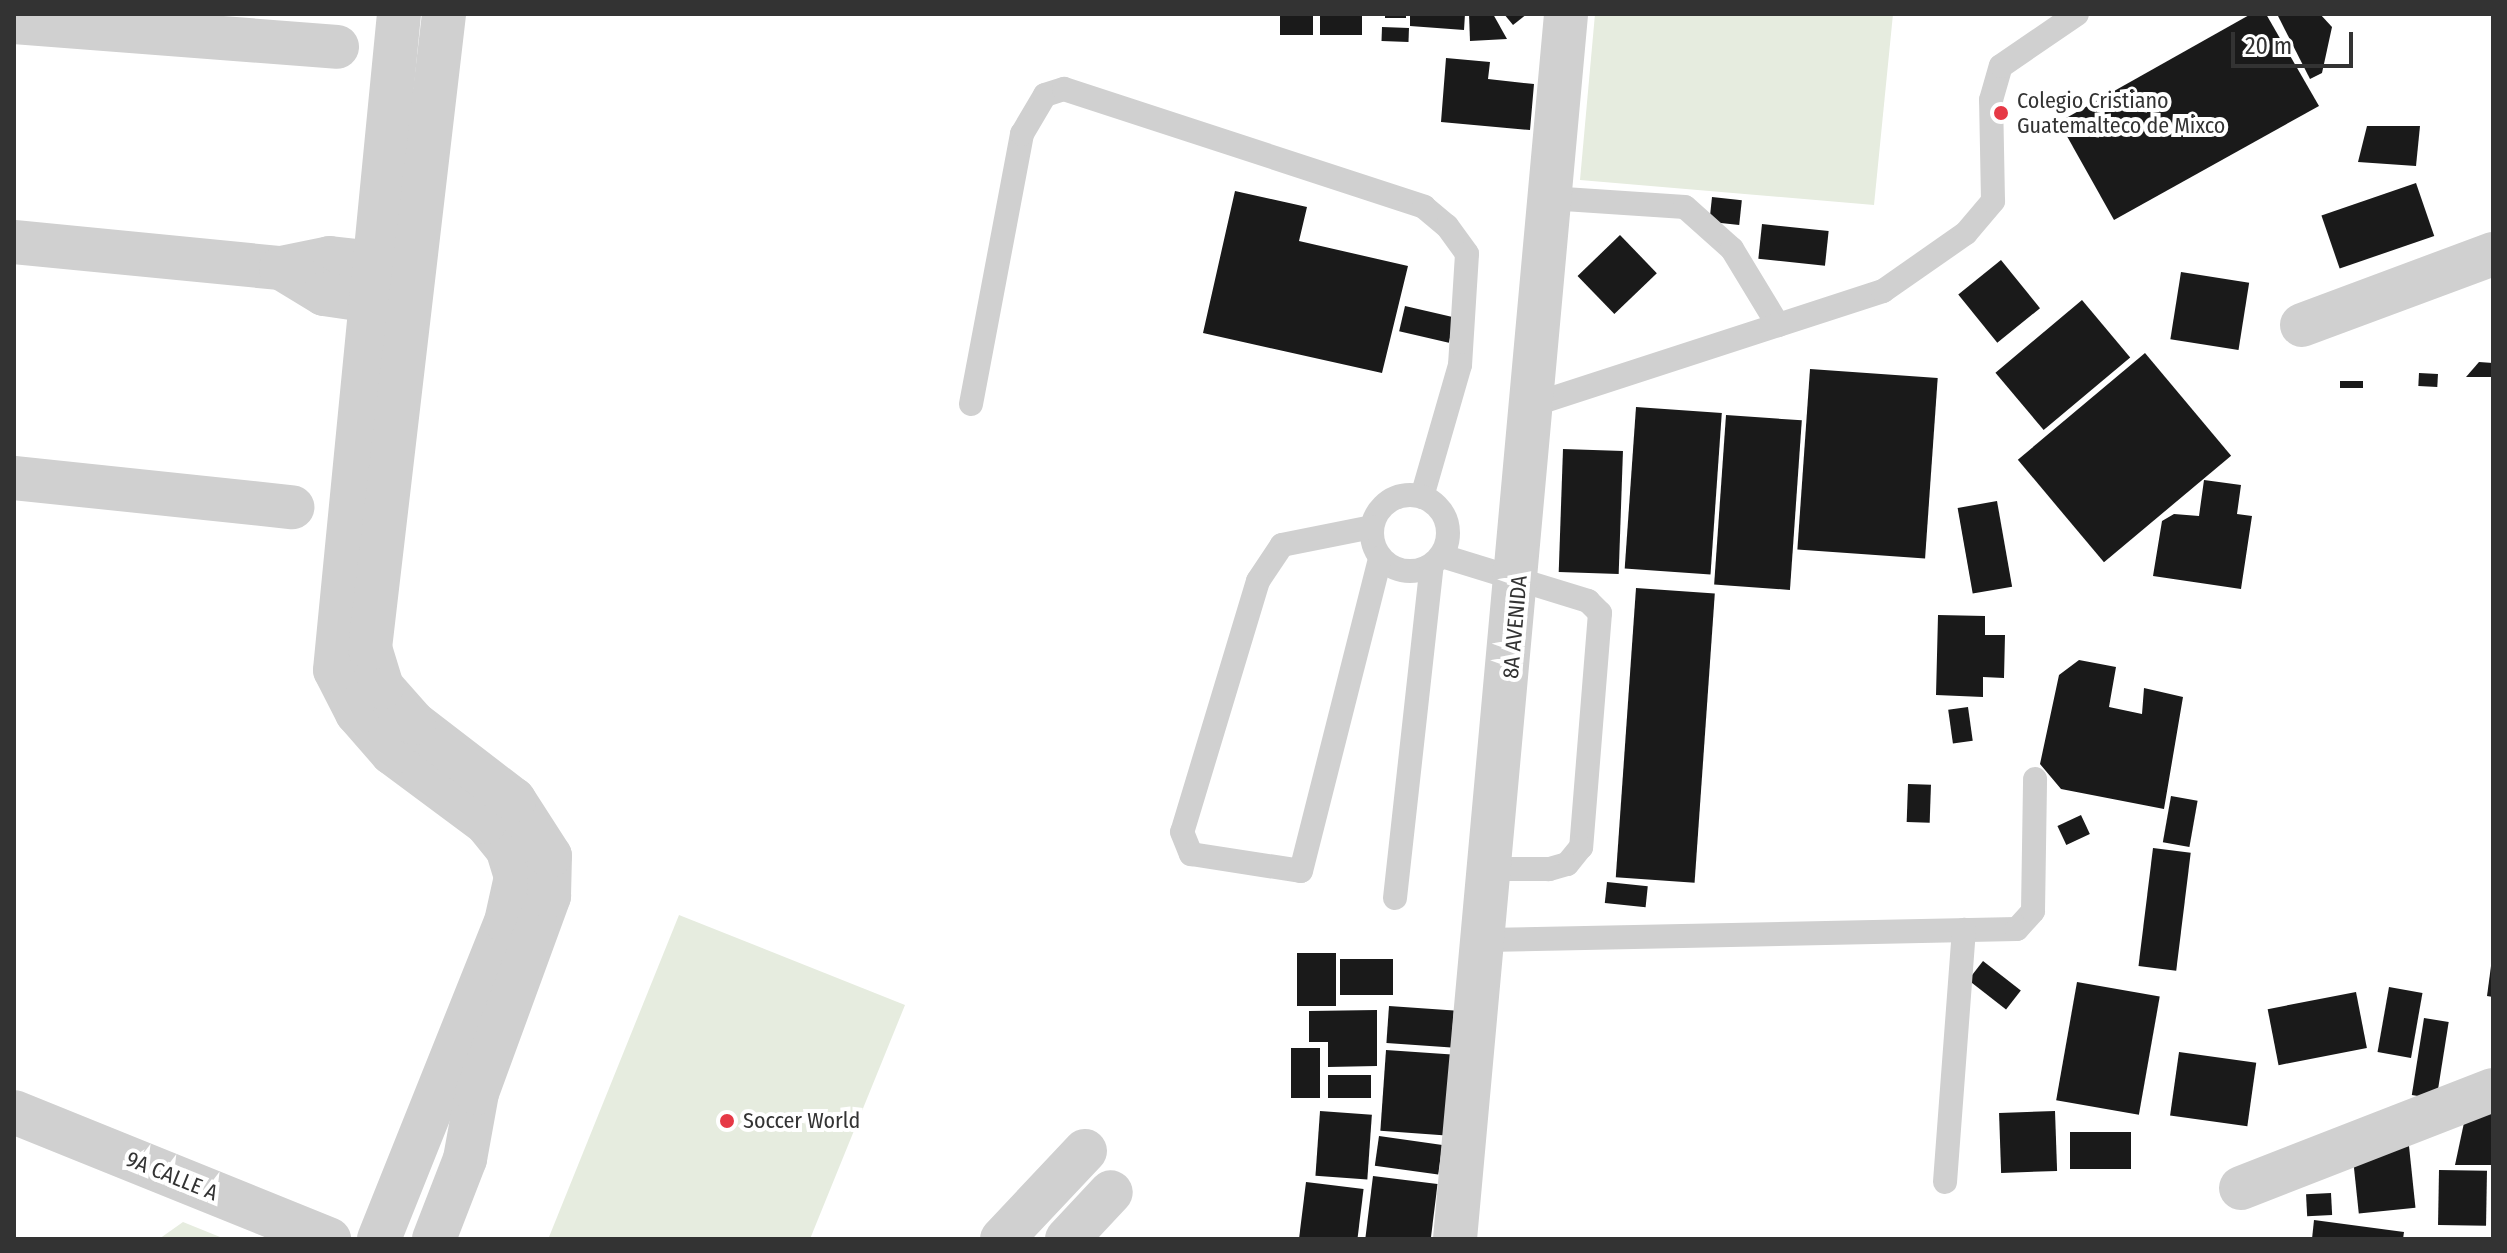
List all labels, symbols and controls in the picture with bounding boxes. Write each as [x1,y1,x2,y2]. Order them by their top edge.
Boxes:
scale bar [2235,16,2357,66]
text: 20 m [2245,32,2292,60]
place label: Colegio Cristiano Guatemalteco de Mixco [2017,87,2225,138]
marker: Colegio Cristiano Guatemalteco de Mixco [1992,104,2010,122]
street label: 8A AVENIDA [1497,574,1533,680]
place label: Soccer World [743,1108,860,1134]
marker: Soccer World [718,1112,736,1130]
street label: 9A CALLE A [122,1146,222,1206]

